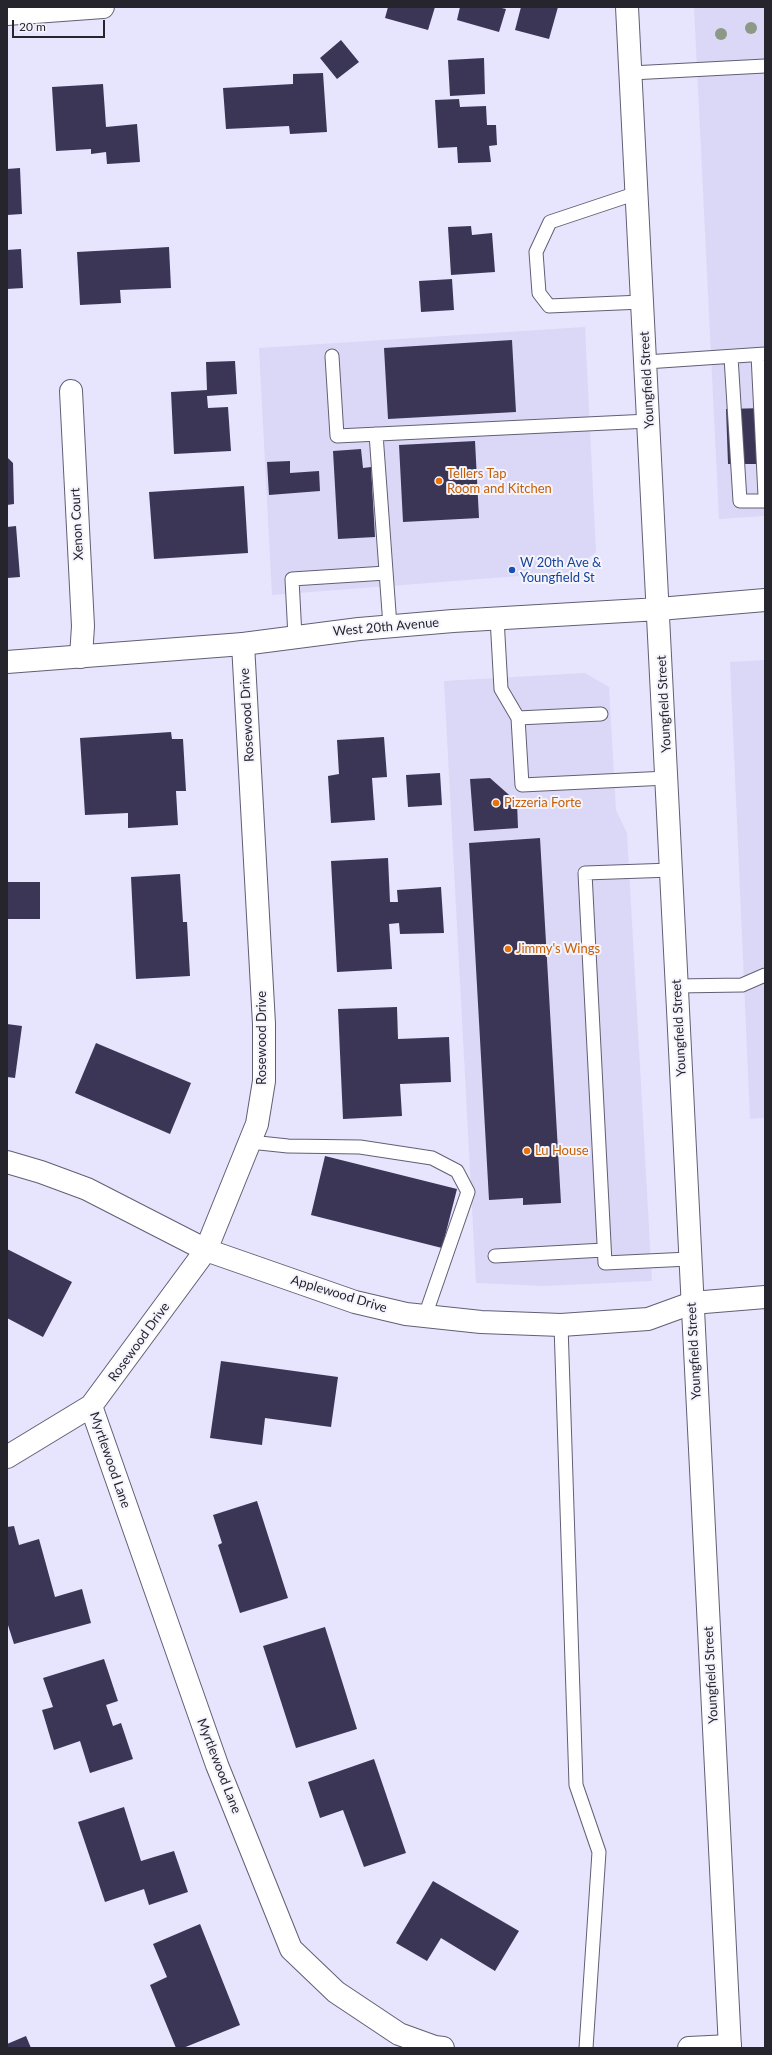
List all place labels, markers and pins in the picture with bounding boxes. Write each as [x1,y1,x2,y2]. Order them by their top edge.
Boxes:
place label: Tellers Tap Room and Kitchen [447,466,552,497]
marker: Tellers Tap Room and Kitchen [434,476,444,486]
place label: W 20th Ave & Youngfield St [520,555,601,586]
marker: W 20th Ave & Youngfield St [507,565,517,575]
place label: Pizzeria Forte [504,795,581,811]
marker: Pizzeria Forte [491,798,501,808]
place label: Jimmy's Wings [516,941,600,957]
marker: Jimmy's Wings [503,944,513,954]
place label: Lu House [535,1143,589,1159]
marker: Lu House [522,1146,532,1156]

